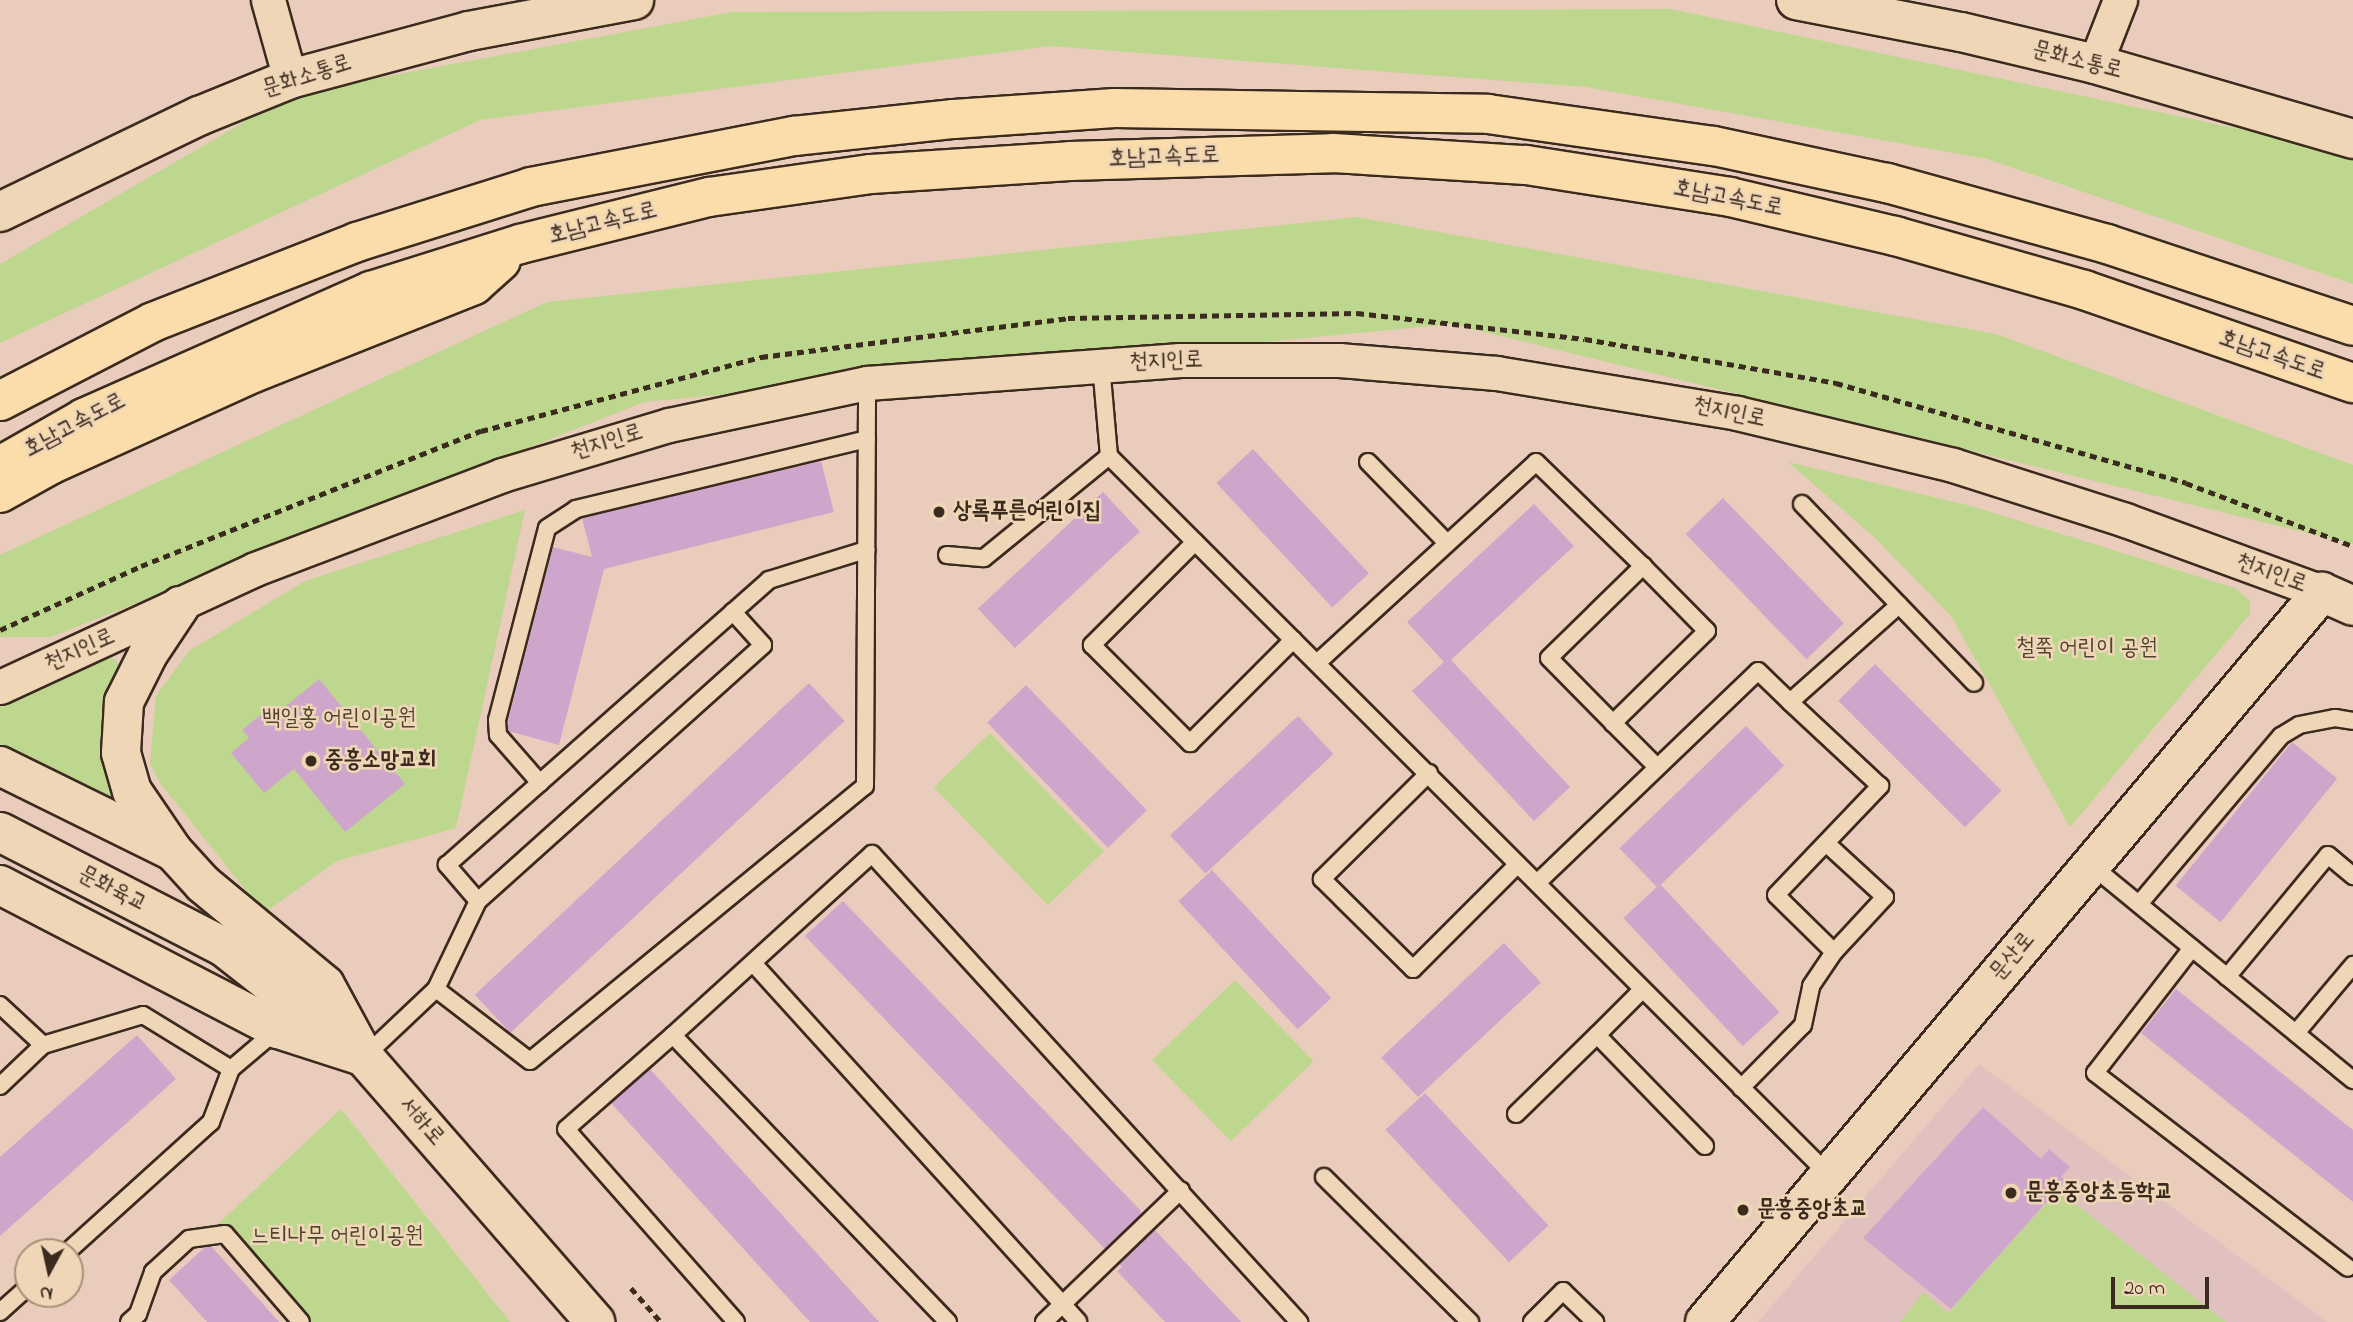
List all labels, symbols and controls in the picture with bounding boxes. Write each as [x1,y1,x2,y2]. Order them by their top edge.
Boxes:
street label: 문화소통로 [2029,36,2125,86]
street label: 문화소통로 [259,50,355,104]
street label: 호남고속도로 [1108,142,1220,174]
street label: 호남고속도로 [1671,175,1785,223]
street label: 호남고속도로 [546,197,660,251]
street label: 호남고속도로 [2215,325,2329,387]
street label: 천지인로 [1129,347,1203,377]
street label: 호남고속도로 [19,388,131,464]
street label: 천지인로 [1690,392,1768,434]
street label: 천지인로 [568,419,646,467]
place label: 상록푸른어린이집 [953,498,1101,526]
marker: 상록푸른어린이집 [931,504,947,520]
street label: 천지인로 [2231,548,2311,600]
street label: 천지인로 [41,623,119,679]
park label: 철쭉 어린이 공원 [2016,635,2158,663]
park label: 백일홍 어린이공원 [262,705,416,733]
place label: 중흥소망교회 [325,747,436,775]
marker: 중흥소망교회 [303,753,319,769]
street label: 문화육교 [73,861,151,919]
street label: 문산로 [1985,927,2041,987]
street label: 서하로 [392,1092,450,1152]
place label: 문흥중앙초등학교 [2025,1179,2173,1207]
marker: 문흥중앙초등학교 [2003,1185,2019,1201]
place label: 문흥중앙초교 [1757,1196,1868,1224]
marker: 문흥중앙초교 [1735,1202,1751,1218]
park label: 느티나무 어린이공원 [251,1223,423,1251]
north arrow [14,1238,84,1308]
scale bar [2115,1262,2213,1306]
text: 20 m [2124,1274,2165,1304]
text: N [38,1278,55,1307]

